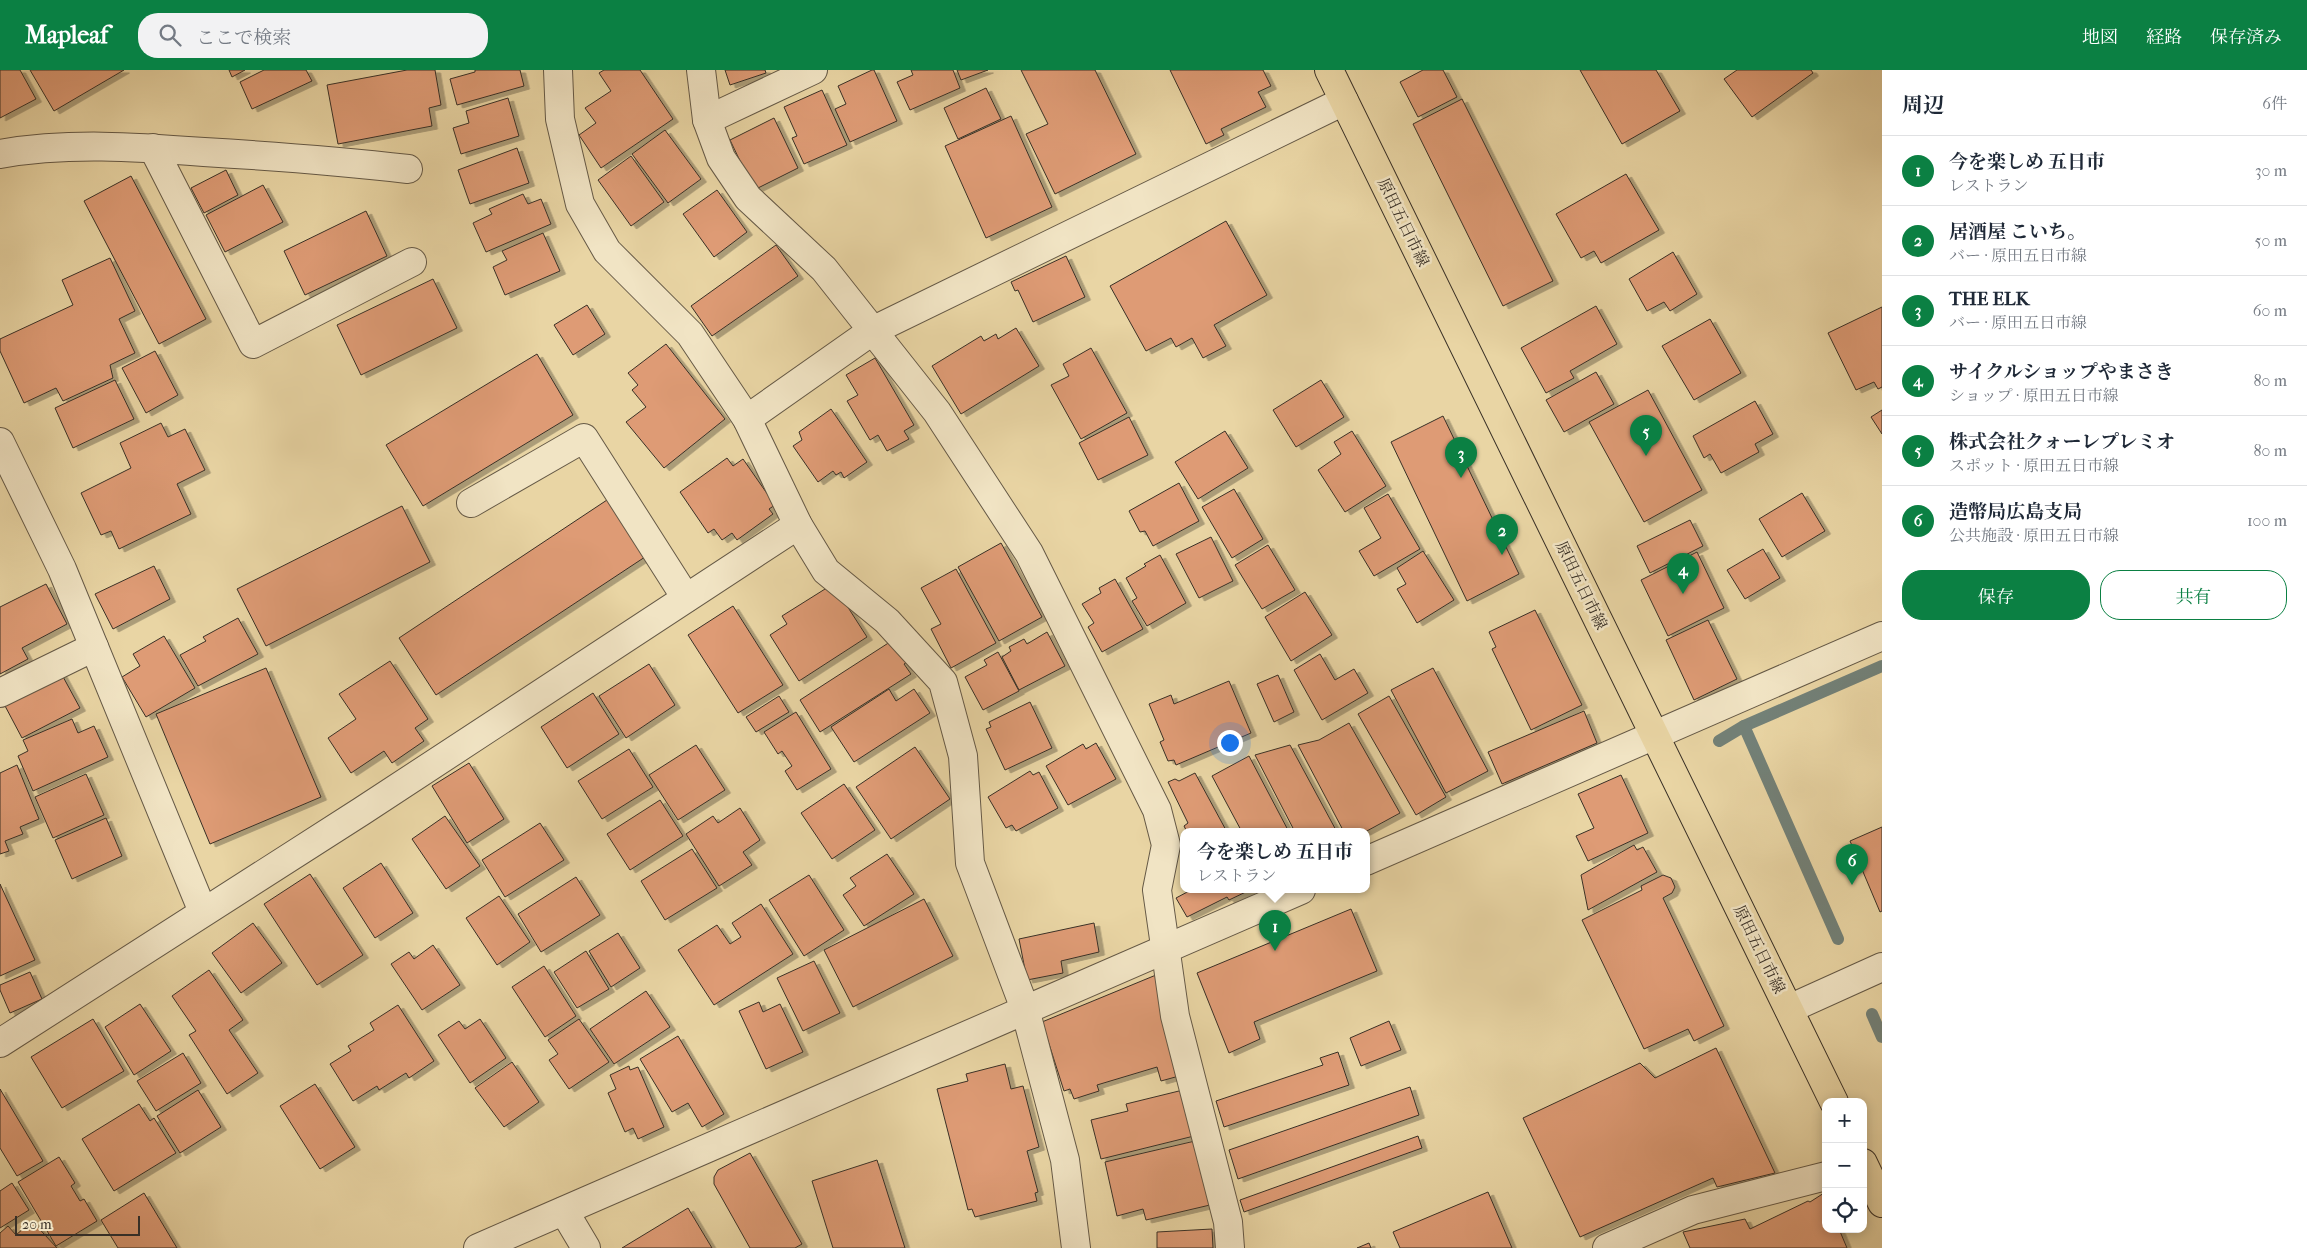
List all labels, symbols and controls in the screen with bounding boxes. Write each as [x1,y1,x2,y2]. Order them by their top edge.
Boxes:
search box [138,13,488,58]
text: Mapleaf [25,21,108,49]
icon: search [156,21,184,49]
text: ここで検索 [196,27,291,49]
text: 地図 [2082,27,2118,48]
text: 経路 [2146,27,2182,48]
text: 保存済み [2210,27,2282,48]
text: 周辺 [1902,93,1944,117]
text: 6件 [2262,94,2287,113]
text: 今を楽しめ 五日市 [1949,151,2105,173]
text: 1 [1915,161,1921,180]
text: 30 m [2255,161,2287,180]
street label: 原田五日市線 [1374,175,1433,270]
text: レストラン [1949,176,2029,195]
text: 居酒屋 こいち。 [1949,221,2086,243]
text: 2 [1914,231,1922,250]
text: 50 m [2255,231,2287,250]
text: バー · 原田五日市線 [1949,246,2087,265]
text: THE ELK [1949,288,2029,310]
text: 3 [1915,301,1921,320]
text: 60 m [2253,301,2287,320]
text: バー · 原田五日市線 [1949,313,2087,332]
text: サイクルショップやまさき [1949,361,2174,383]
text: 4 [1913,371,1923,390]
text: 80 m [2253,371,2287,390]
text: ショップ · 原田五日市線 [1949,386,2119,405]
pin: 5 [1630,415,1662,456]
text: 株式会社クォーレプレミオ [1949,431,2175,453]
pin: 3 [1445,437,1477,478]
text: 5 [1915,441,1921,460]
text: 80 m [2253,441,2287,460]
text: スポット · 原田五日市線 [1949,456,2119,475]
text: 造幣局広島支局 [1949,501,2082,523]
text: 6 [1914,511,1922,530]
text: 100 m [2247,511,2287,530]
pin: 2 [1486,514,1518,555]
text: 公共施設 · 原田五日市線 [1949,526,2119,545]
street label: 原田五日市線 [1552,538,1611,633]
pin: 4 [1667,553,1699,594]
button: 保存 [1902,570,2090,620]
button: 共有 [2100,570,2287,620]
your location [1217,730,1243,756]
popup [1180,828,1370,893]
text: 今を楽しめ 五日市 [1197,841,1353,863]
pin: 6 [1836,844,1868,885]
text: レストラン [1197,866,1276,885]
street label: 原田五日市線 [1730,902,1789,997]
pin: 1 [1259,910,1291,951]
map controls [1822,1098,1867,1233]
button: + [1822,1098,1867,1143]
button: − [1822,1143,1867,1188]
button: locate [1822,1188,1867,1233]
scale bar [15,1213,140,1236]
text: 20 m [22,1216,52,1233]

